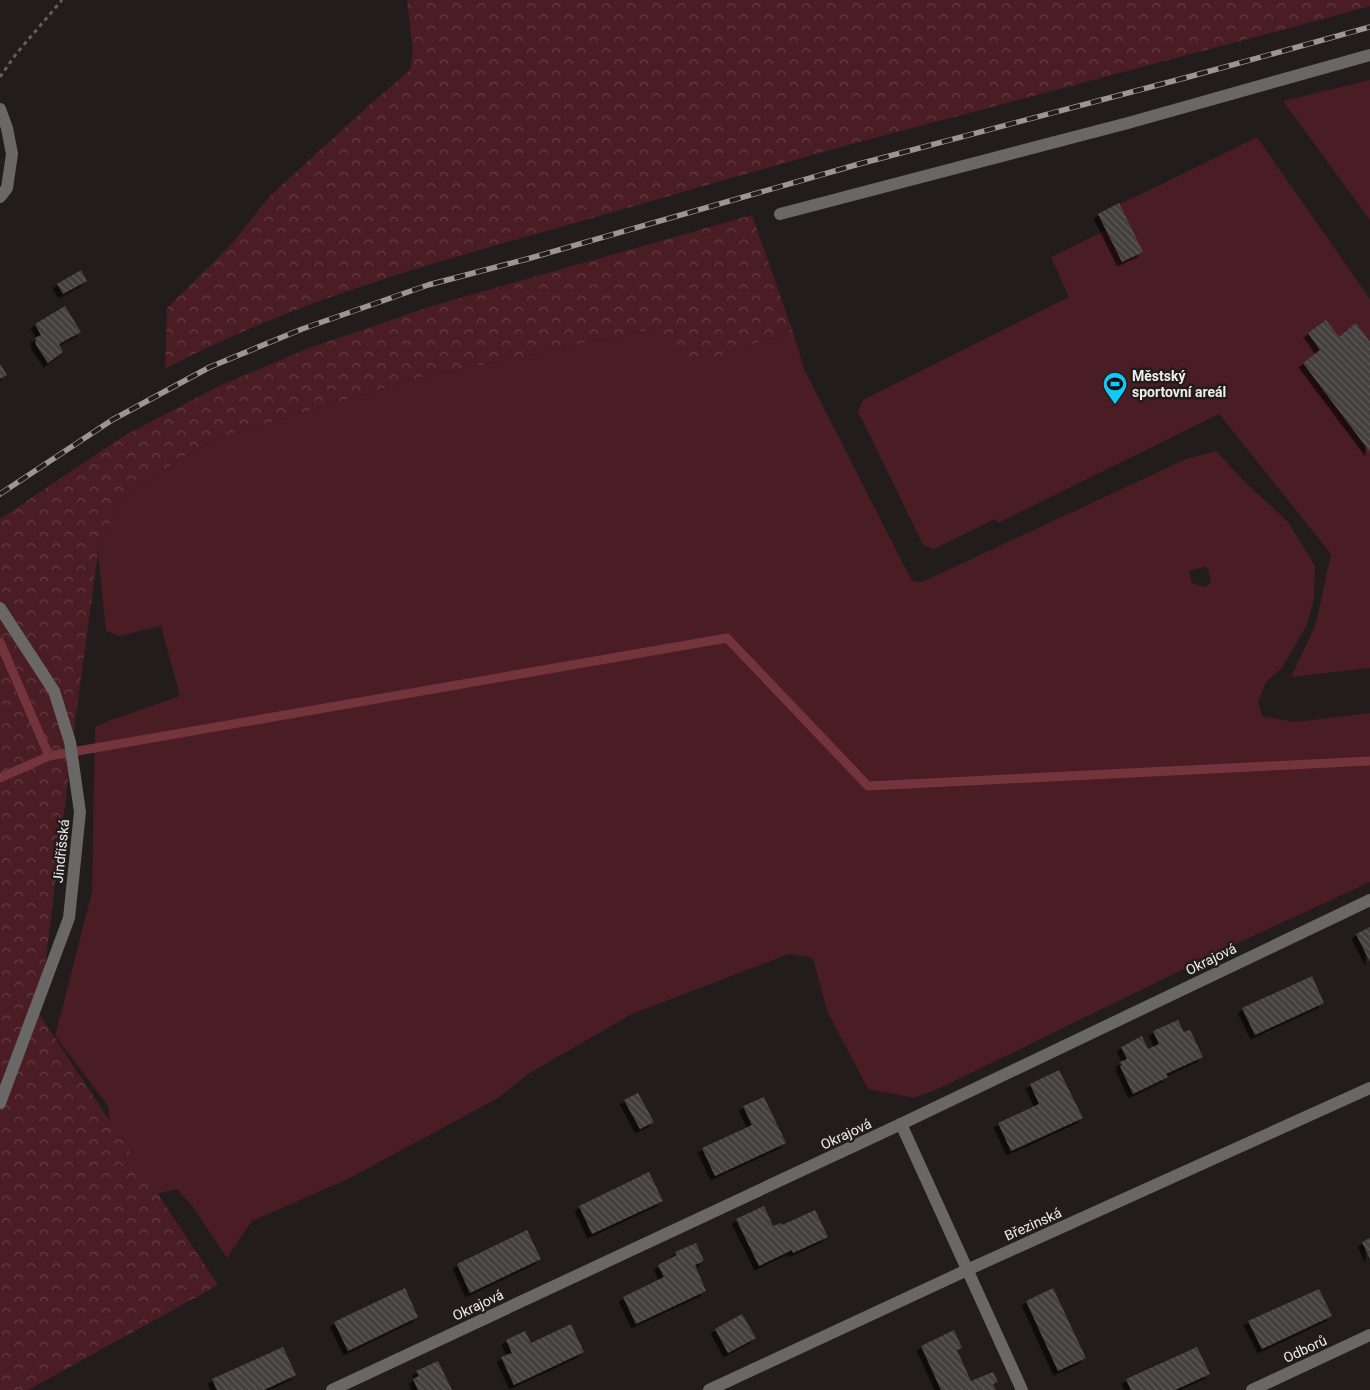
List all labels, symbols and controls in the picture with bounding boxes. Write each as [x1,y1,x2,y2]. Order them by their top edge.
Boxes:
place label: Městský sportovní areál [1132,368,1226,400]
sports icon: Městský sportovní areál [1102,371,1128,405]
street label: Jindřišská [50,818,72,884]
street label: Okrajová [1183,940,1239,978]
street label: Okrajová [818,1115,874,1153]
street label: Březinská [1002,1204,1064,1244]
street label: Okrajová [450,1286,506,1324]
street label: Odborů [1281,1332,1329,1366]

